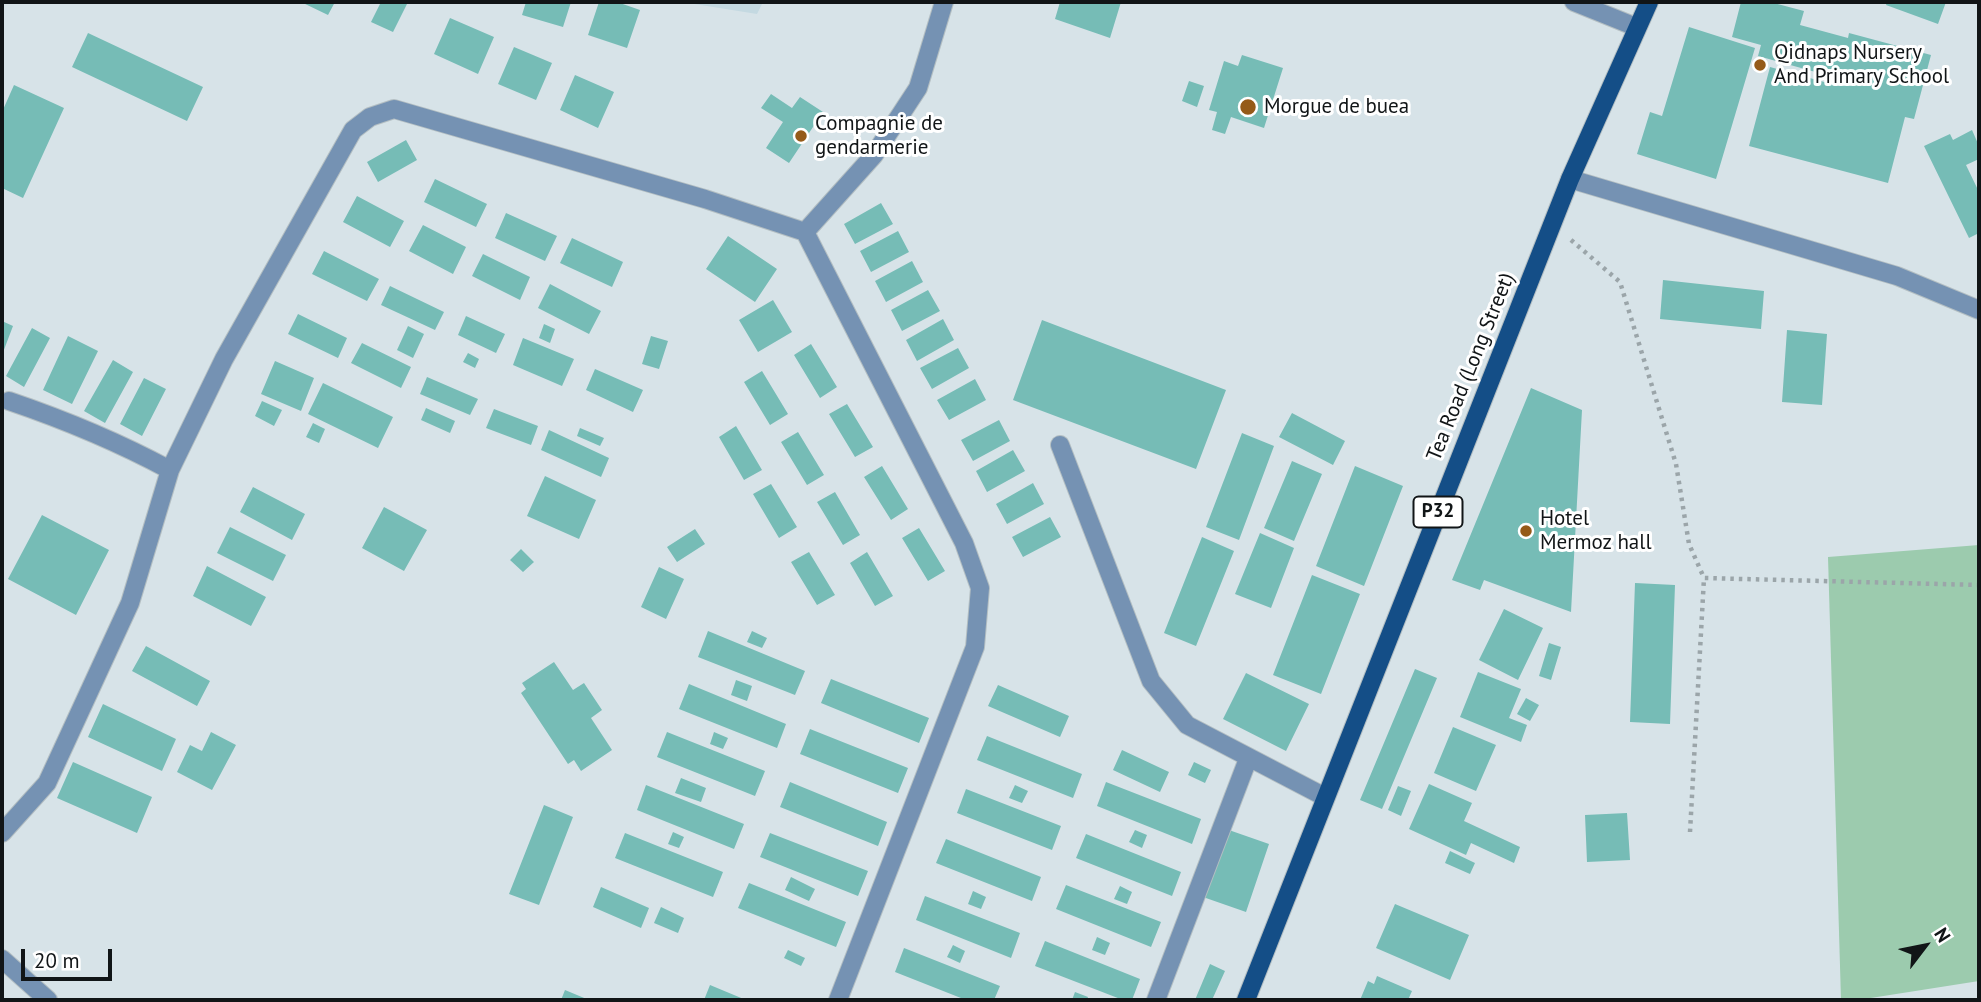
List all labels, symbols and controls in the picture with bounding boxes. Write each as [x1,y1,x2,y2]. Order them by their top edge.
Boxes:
place label: Qidnaps Nursery And Primary School [1774,40,1949,90]
marker: Qidnaps Nursery And Primary School [1752,57,1768,73]
place label: Morgue de buea [1264,94,1409,120]
marker: Morgue de buea [1238,97,1258,117]
place label: Compagnie de gendarmerie [815,111,943,161]
marker: Compagnie de gendarmerie [793,128,809,144]
street label: Tea Road (Long Street) [1422,269,1520,465]
road number: P32 [1414,496,1462,527]
place label: Hotel Mermoz hall [1540,506,1652,556]
marker: Hotel Mermoz hall [1518,523,1534,539]
north arrow [1890,911,1960,981]
text: N [1929,923,1956,947]
scale bar [24,936,116,980]
text: 20 m [34,947,80,974]

